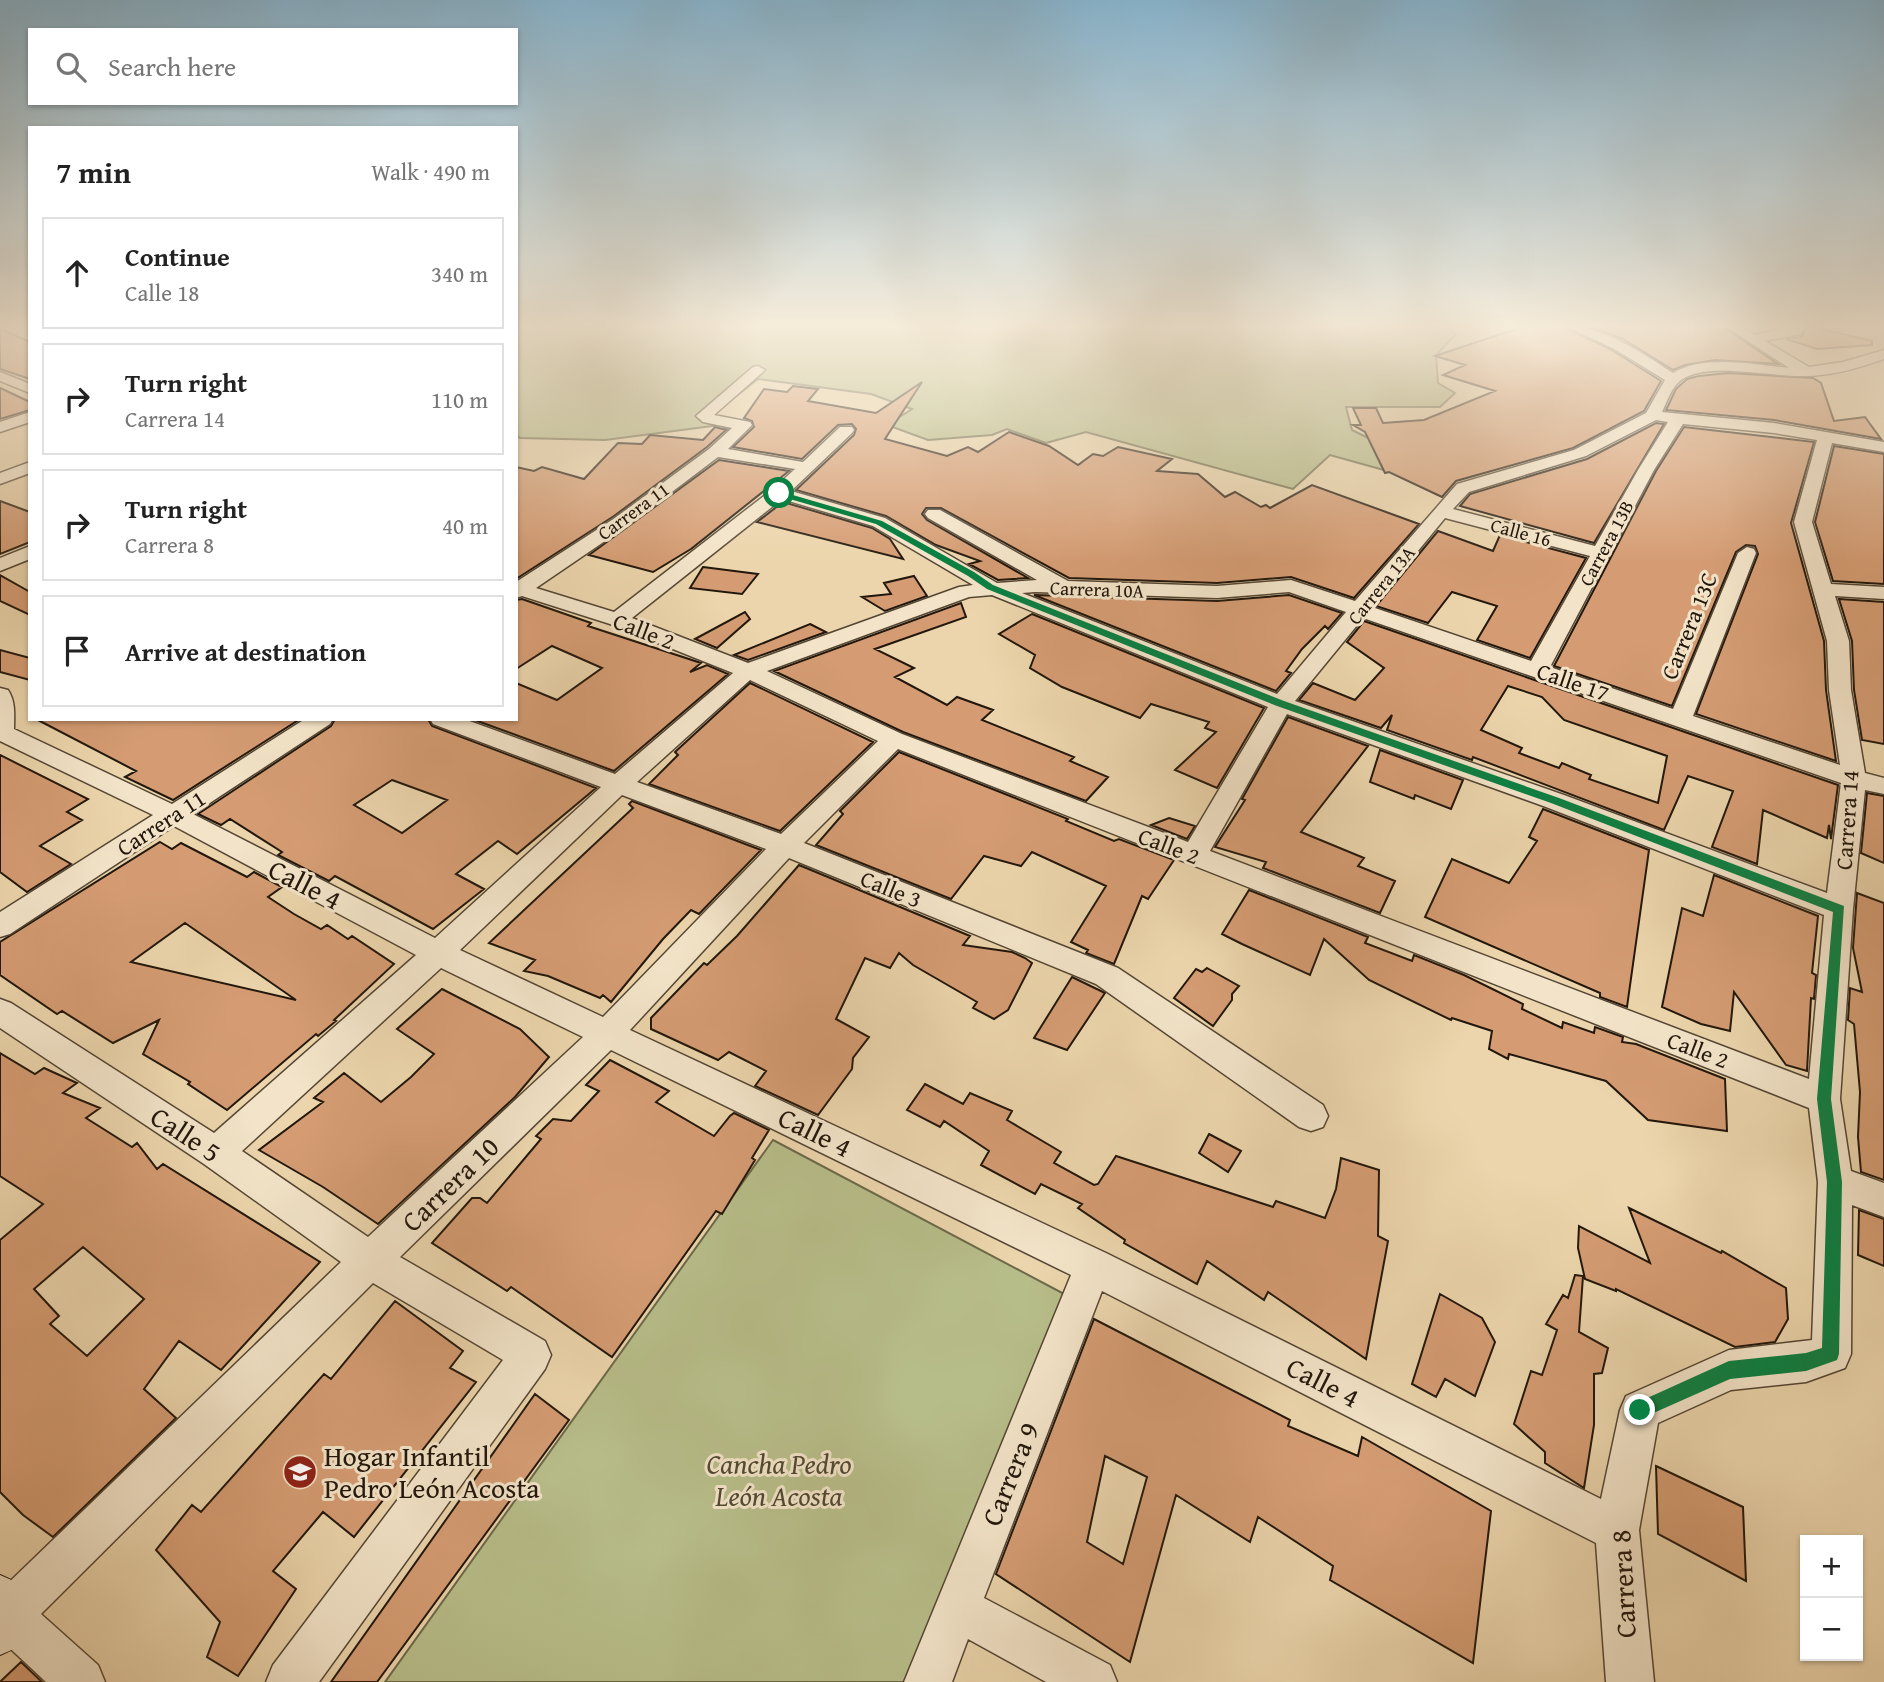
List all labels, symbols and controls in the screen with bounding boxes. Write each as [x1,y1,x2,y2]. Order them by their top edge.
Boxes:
search box [28,28,518,105]
text: Search here [108,47,236,86]
icon: search [52,48,90,86]
text: 7 min [56,150,131,194]
text: Walk · 490 m [371,155,490,188]
text: Continue [125,237,230,276]
icon: ahead [58,254,96,292]
text: 340 m [431,257,488,290]
text: Calle 18 [125,276,199,309]
text: Turn right [125,363,247,402]
icon: right [58,380,96,418]
text: 110 m [431,383,488,416]
text: Carrera 14 [125,402,225,435]
street label: Carrera 11 [591,475,675,547]
route start [763,477,794,508]
text: Turn right [125,489,247,528]
street label: Carrera 13B [1572,495,1640,591]
icon: right [58,506,96,544]
text: 40 m [442,509,488,542]
street label: Calle 16 [1488,511,1554,553]
text: Carrera 8 [125,528,214,561]
street label: Carrera 13A [1340,539,1422,630]
street label: Carrera 13C [1652,567,1725,684]
street label: Carrera 10A [1049,573,1145,605]
street label: Calle 2 [609,604,680,657]
icon: arrive [58,632,96,670]
text: Arrive at destination [125,632,366,671]
street label: Calle 17 [1533,654,1614,709]
street label: Carrera 14 [1827,769,1866,871]
street label: Carrera 11 [110,781,212,864]
street label: Calle 2 [1134,819,1205,872]
street label: Calle 4 [262,848,349,919]
street label: Calle 3 [856,861,927,916]
street label: Calle 2 [1663,1023,1734,1076]
street label: Calle 5 [143,1095,230,1172]
street label: Calle 4 [772,1096,859,1167]
street label: Carrera 10 [392,1127,508,1241]
street label: Calle 4 [1280,1346,1367,1417]
route end [1624,1394,1655,1425]
street label: Carrera 9 [970,1416,1049,1532]
place label: Hogar Infantil Pedro León Acosta [324,1435,540,1508]
park label: Cancha Pedro León Acosta [707,1443,851,1516]
school or university icon: Hogar Infantil Pedro León Acosta [281,1453,319,1491]
street label: Carrera 8 [1599,1529,1646,1639]
map controls [1800,1535,1863,1661]
button: + [1800,1535,1863,1598]
button: − [1800,1598,1863,1661]

